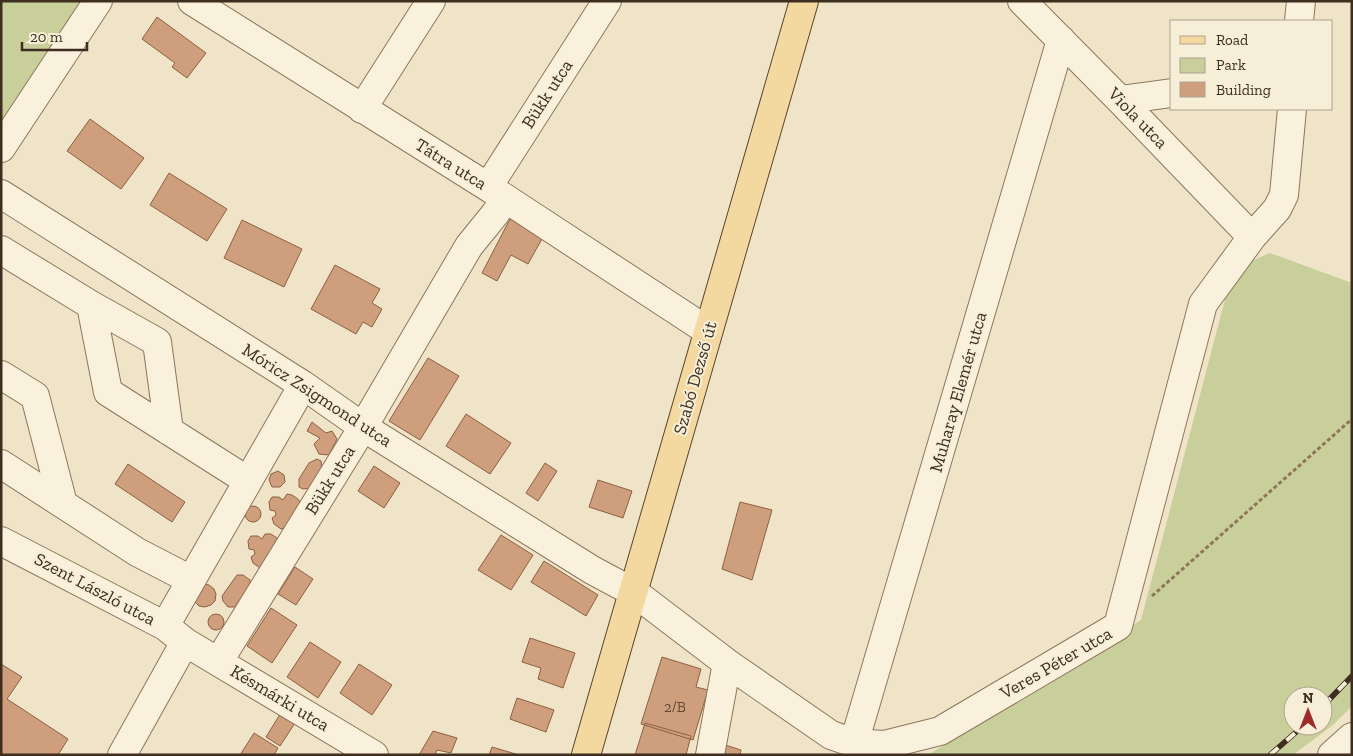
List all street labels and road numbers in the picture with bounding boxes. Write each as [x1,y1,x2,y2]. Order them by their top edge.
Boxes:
street label: Bükk utca [517,55,578,133]
street label: Viola utca [1103,82,1173,154]
street label: Tátra utca [411,133,491,195]
street label: Muharay Elemér utca [925,309,992,475]
street label: Szabó Dezső út [668,318,722,437]
street label: Móricz Zsigmond utca [238,338,396,452]
street label: Bükk utca [300,441,360,519]
street label: Szent László utca [31,548,160,630]
street label: Veres Péter utca [995,622,1116,704]
street label: Késmárki utca [227,660,334,736]

